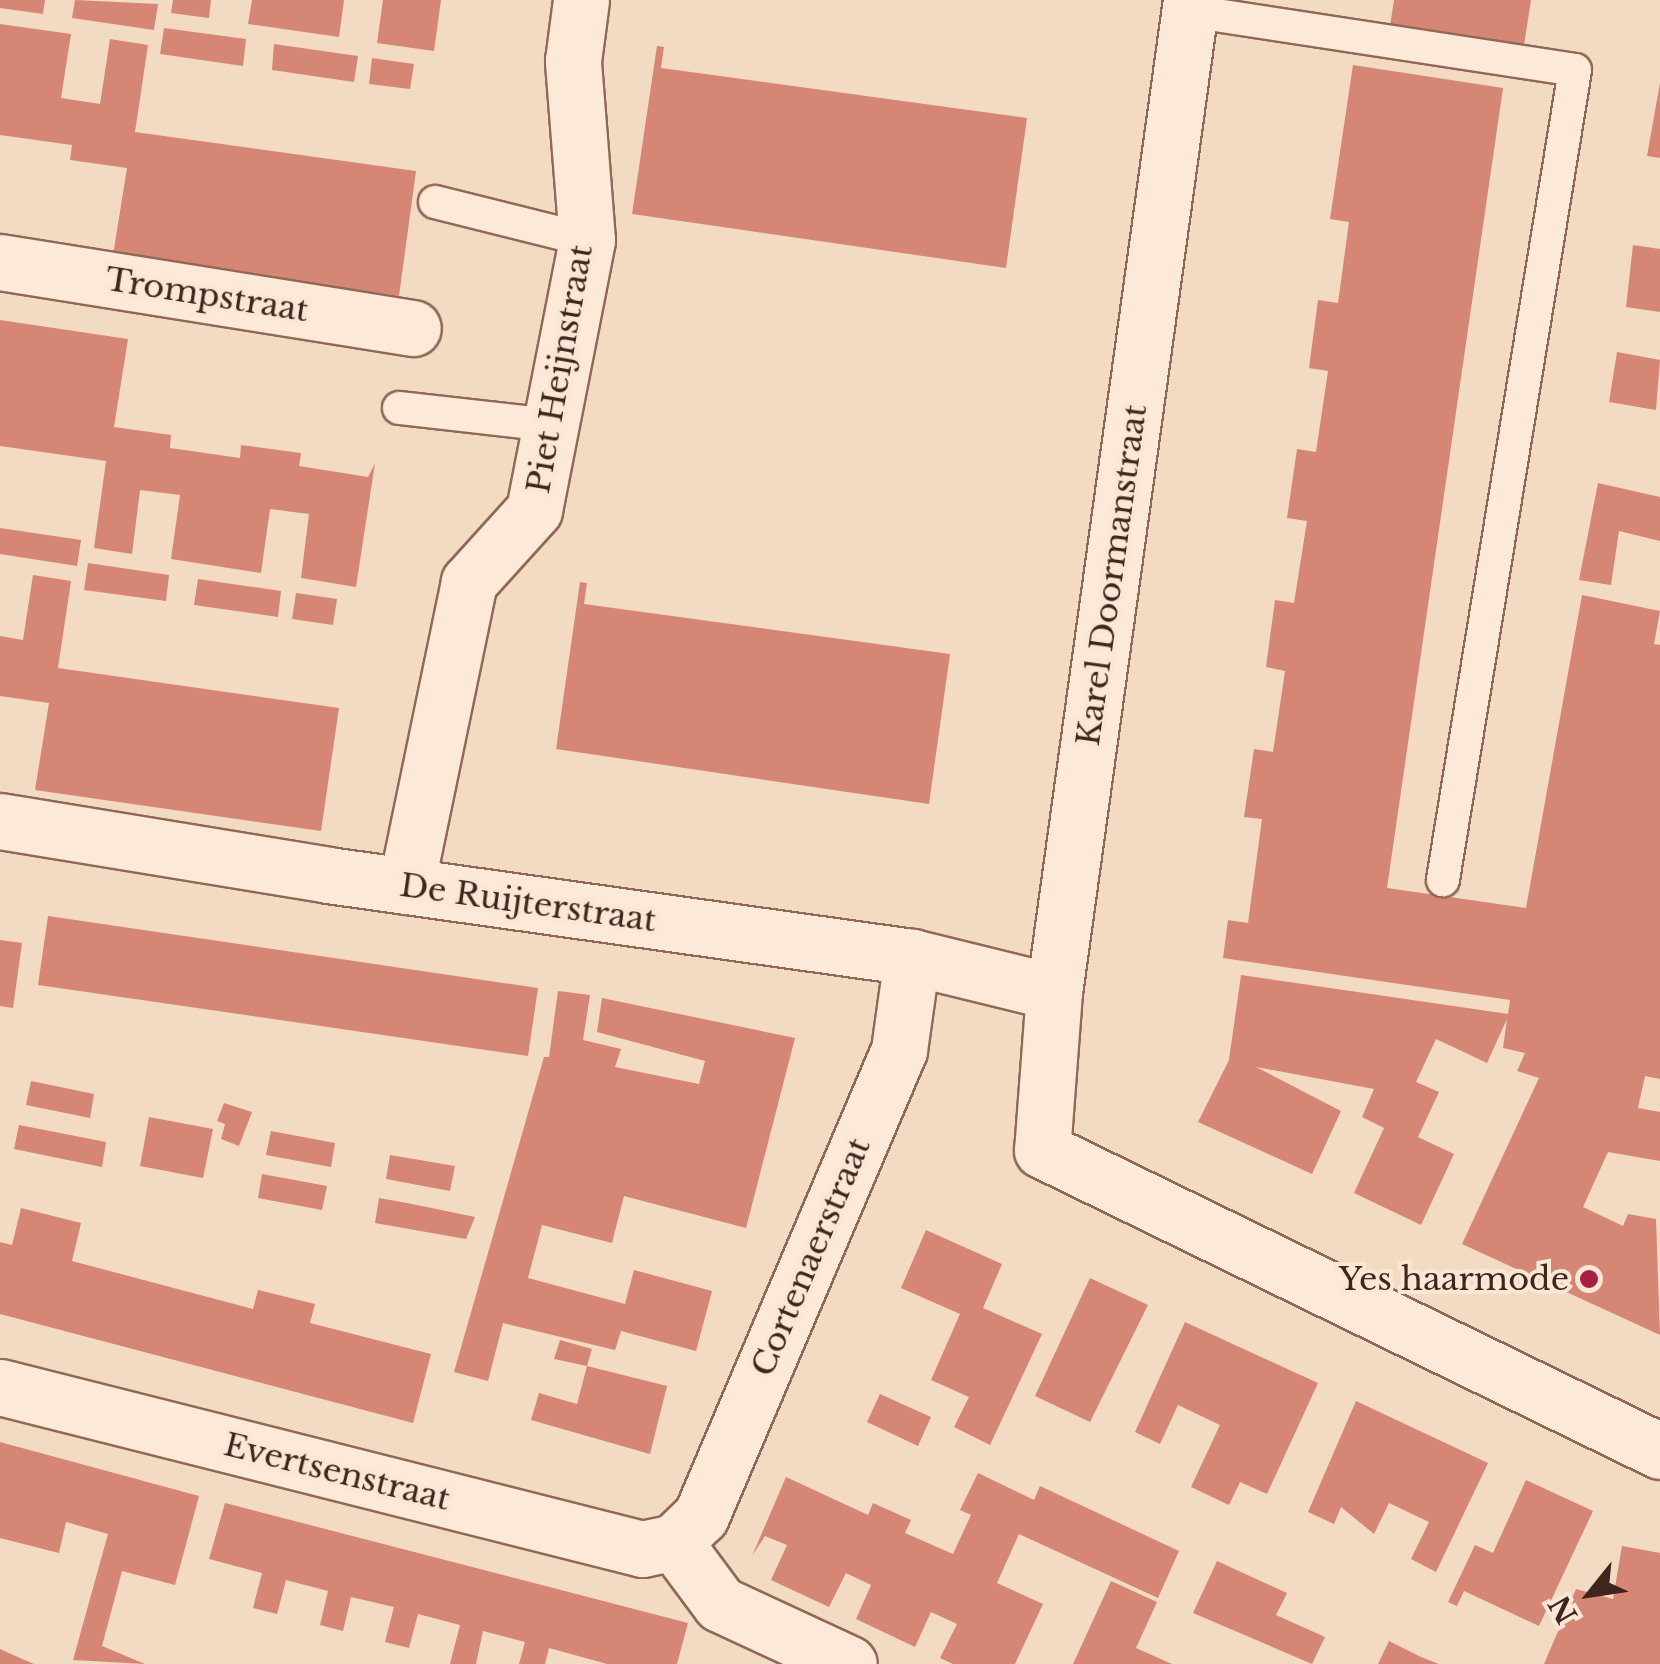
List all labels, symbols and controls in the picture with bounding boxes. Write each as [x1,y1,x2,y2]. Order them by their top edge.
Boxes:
street label: Piet Heijnstraat [519,242,601,496]
street label: Trompstraat [103,260,311,330]
street label: Karel Doormanstraat [1069,402,1155,748]
street label: De Ruijterstraat [397,866,659,940]
street label: Cortenaerstraat [743,1132,879,1382]
place label: Yes haarmode [1339,1260,1569,1298]
marker: Yes haarmode [1578,1268,1600,1290]
street label: Evertsenstraat [220,1425,454,1519]
north arrow [1540,1544,1640,1644]
text: N [1542,1589,1585,1629]

